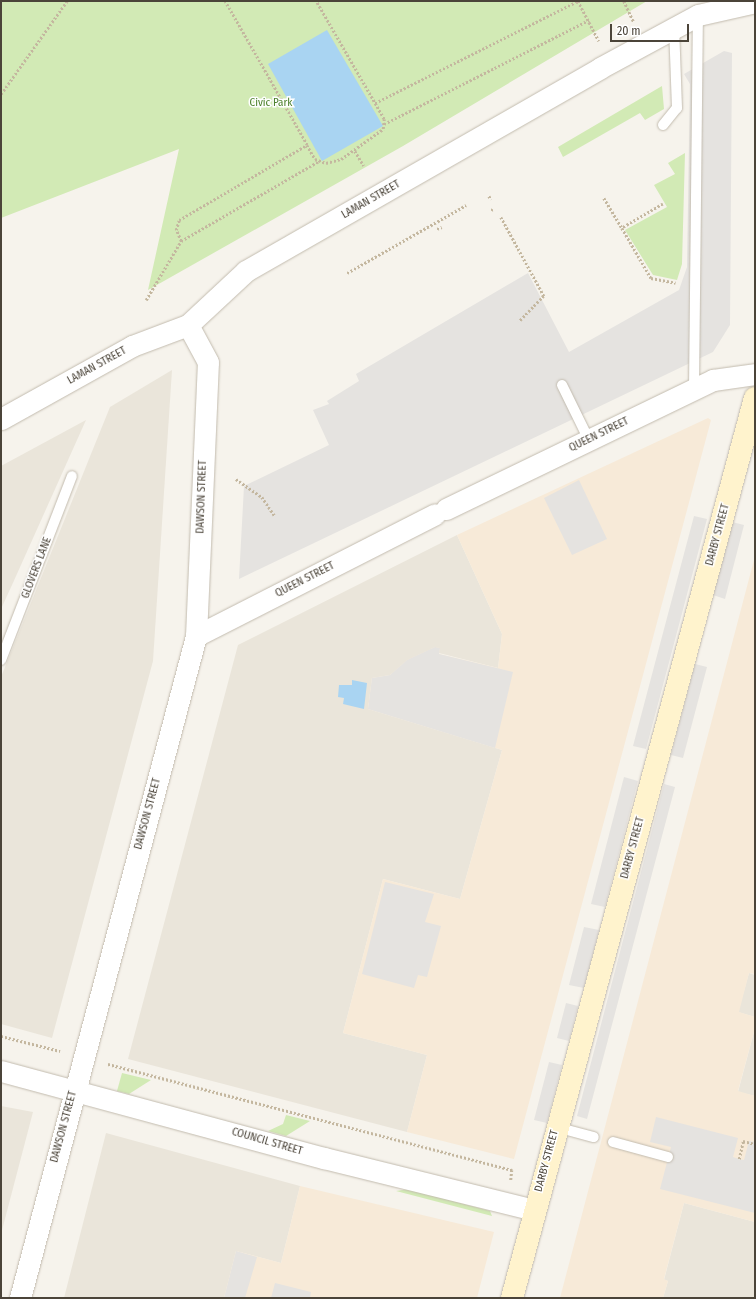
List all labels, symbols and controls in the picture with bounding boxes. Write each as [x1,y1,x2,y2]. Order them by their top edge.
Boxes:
scale bar [612,16,691,42]
text: 20 m [617,24,641,38]
park label: Civic Park [250,96,292,110]
street label: LAMAN STREET [339,178,403,222]
street label: LAMAN STREET [65,344,129,388]
street label: QUEEN STREET [567,415,631,455]
street label: DAWSON STREET [194,460,210,534]
street label: DARBY STREET [703,503,733,567]
street label: GLOVERS LANE [19,535,55,601]
street label: QUEEN STREET [273,559,337,601]
street label: DAWSON STREET [132,777,164,851]
street label: DARBY STREET [618,816,648,880]
street label: DAWSON STREET [48,1090,80,1164]
street label: COUNCIL STREET [230,1126,304,1158]
street label: DARBY STREET [532,1129,562,1193]

